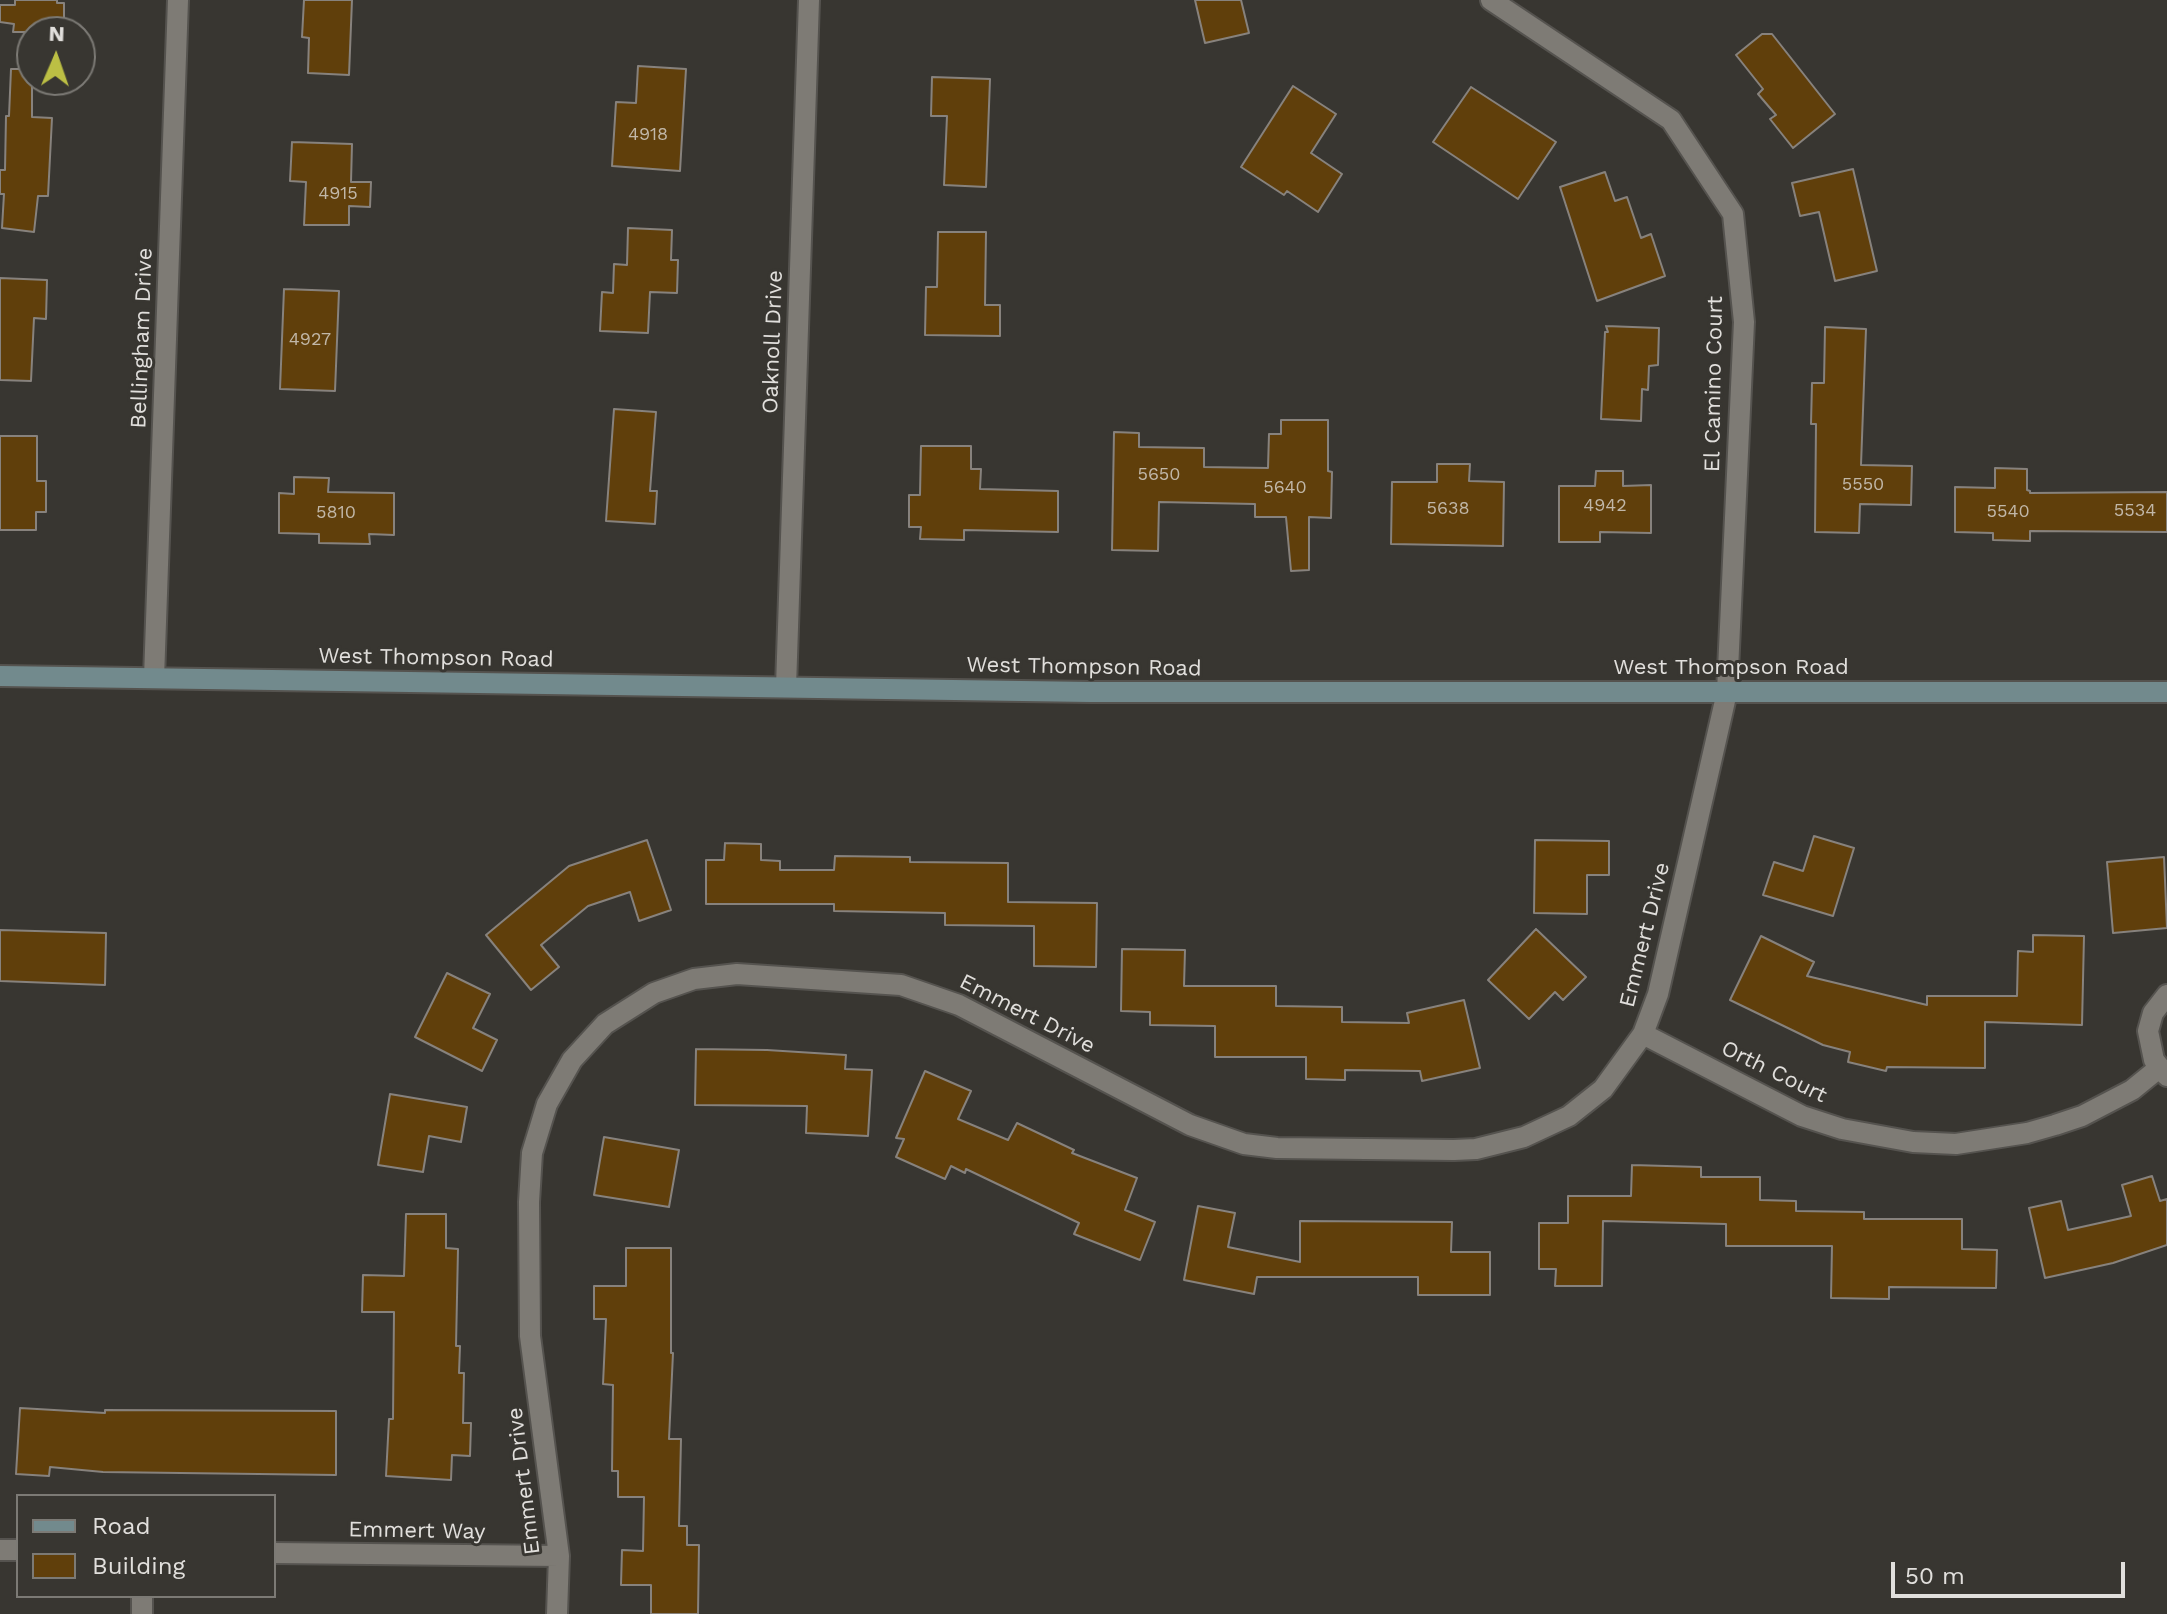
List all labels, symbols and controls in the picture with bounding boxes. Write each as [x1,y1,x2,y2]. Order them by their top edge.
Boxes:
north arrow [16,16,96,96]
text: N [48,21,65,46]
house number: 4918 [628,124,668,146]
house number: 4915 [318,183,358,205]
street label: Bellingham Drive [126,247,158,429]
street label: Oaknoll Drive [757,270,789,414]
street label: El Camino Court [1699,296,1729,472]
house number: 4927 [289,329,331,351]
house number: 5650 [1137,464,1181,486]
house number: 5550 [1842,474,1884,496]
house number: 5640 [1263,477,1307,499]
house number: 4942 [1583,495,1627,517]
house number: 5638 [1426,498,1470,520]
house number: 5534 [2114,500,2156,522]
house number: 5540 [1986,501,2030,523]
house number: 5810 [316,502,356,524]
street label: West Thompson Road [318,643,554,673]
street label: West Thompson Road [966,652,1202,682]
street label: West Thompson Road [1613,655,1849,681]
street label: Emmert Drive [1614,860,1676,1010]
street label: Emmert Drive [955,969,1099,1059]
street label: Orth Court [1717,1035,1831,1109]
street label: Emmert Drive [502,1406,546,1556]
legend [16,1494,276,1598]
text: Road [92,1512,151,1540]
street label: Emmert Way [348,1517,486,1545]
scale bar [1895,1546,2129,1596]
text: Building [92,1552,185,1580]
text: 50 m [1905,1562,1965,1590]

